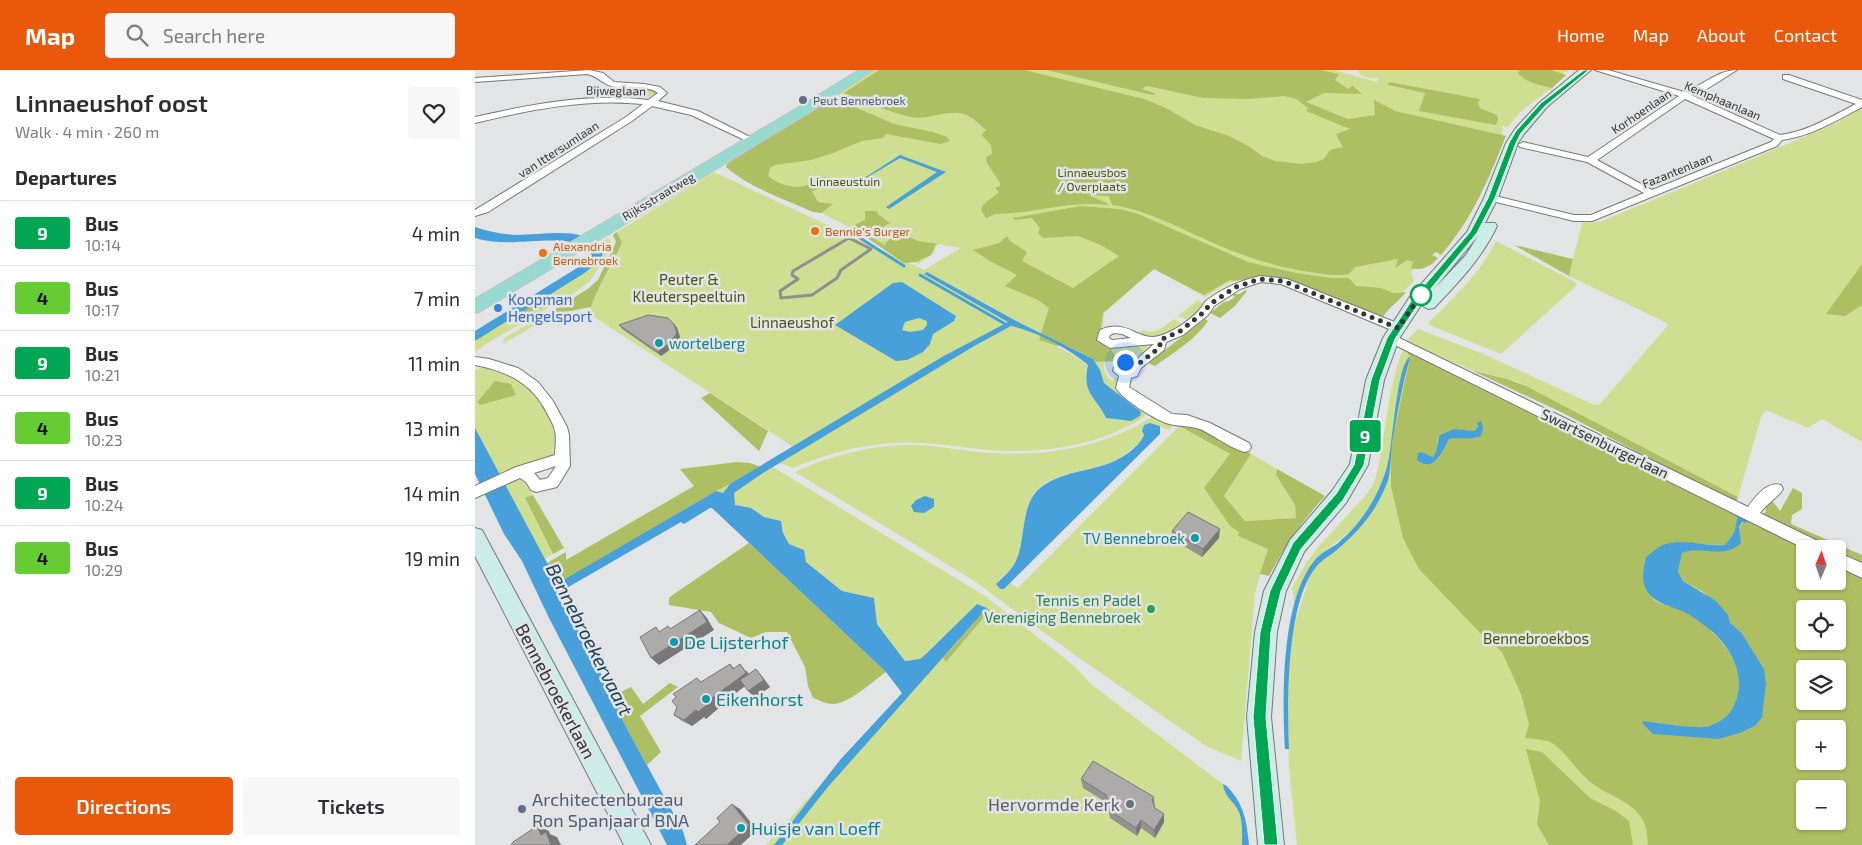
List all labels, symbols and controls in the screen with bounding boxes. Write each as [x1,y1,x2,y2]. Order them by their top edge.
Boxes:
search box [105,13,455,58]
text: Map [25,21,75,50]
icon: search [123,21,151,49]
text: Search here [163,24,265,47]
text: Home [1557,24,1605,46]
text: Map [1633,24,1669,46]
text: About [1697,24,1746,46]
text: Contact [1774,24,1837,46]
street label: Kemphaanlaan [1683,78,1763,122]
street label: Bijweglaan [586,82,646,99]
street label: Korhoenlaan [1608,86,1674,136]
button: heart [408,87,460,139]
text: Linnaeushof oost [15,88,208,117]
place label: Peut Bennebroek [813,93,906,107]
marker: Peut Bennebroek [797,94,809,106]
street label: van Ittersumlaan [515,118,601,180]
text: Walk · 4 min · 260 m [15,122,159,141]
street label: Fazantenlaan [1640,150,1714,190]
park label: Linnaeusbos / Overplaats [1058,165,1126,193]
text: Departures [15,166,117,189]
street label: Rijksstraatweg [619,169,697,224]
park label: Linnaeustuin [810,174,880,188]
text: Bus [85,212,119,235]
text: 9 [37,222,48,244]
text: 4 min [412,222,460,245]
place label: Bennie's Burger [825,224,911,238]
marker: Bennie's Burger [809,225,821,237]
text: 10:14 [85,235,121,254]
place label: Alexandria Bennebroek [553,239,618,267]
marker: Alexandria Bennebroek [537,247,549,259]
park label: Peuter & Kleuterspeeltuin [632,270,746,305]
text: Bus [85,277,119,300]
unlabelled marker [1410,284,1432,306]
text: 4 [37,287,48,309]
text: 7 min [414,287,460,310]
place label: Koopman Hengelsport [508,290,592,325]
text: 10:17 [85,300,119,319]
marker: Koopman Hengelsport [492,302,504,314]
park label: Linnaeushof [750,313,834,331]
place label: wortelberg [669,334,746,352]
marker: wortelberg [653,337,665,349]
text: Bus [85,342,119,365]
your location [1113,350,1138,375]
text: 9 [37,352,48,374]
text: 11 min [408,352,460,375]
text: 10:21 [85,365,120,384]
street label: Swartsenburgerlaan [1538,404,1672,482]
text: Bus [85,407,119,430]
text: 4 [37,417,48,439]
text: 13 min [405,417,460,440]
line badge: 9 [1349,420,1381,452]
text: 9 [1360,425,1370,447]
text: 10:23 [85,430,123,449]
text: Bus [85,472,119,495]
text: 9 [37,482,48,504]
text: 14 min [404,482,460,505]
text: 10:24 [85,495,124,514]
place label: TV Bennebroek [1083,529,1185,547]
marker: TV Bennebroek [1189,532,1201,544]
text: Bus [85,537,119,560]
north arrow [1796,540,1846,590]
map controls [1796,540,1846,830]
text: 4 [37,547,48,569]
text: 19 min [405,547,460,570]
water label: Bennebroekervaart [542,559,639,720]
text: 10:29 [85,560,123,579]
place label: Tennis en Padel Vereniging Bennebroek [984,591,1142,626]
button: locate [1796,600,1846,650]
marker: Tennis en Padel Vereniging Bennebroek [1145,603,1157,615]
street label: Bennebroekerlaan [511,620,601,762]
park label: Bennebroekbos [1483,629,1589,647]
place label: De Lijsterhof [684,631,789,653]
marker: De Lijsterhof [668,636,680,648]
button: layers [1796,660,1846,710]
place label: Eikenhorst [716,688,804,710]
marker: Eikenhorst [700,693,712,705]
button: + [1796,720,1846,770]
button: Directions [15,777,233,835]
button: Tickets [243,777,460,835]
button: − [1796,780,1846,830]
place label: Architectenbureau Ron Spanjaard BNA [532,788,690,831]
place label: Hervormde Kerk [988,793,1120,815]
marker: Hervormde Kerk [1124,798,1136,810]
marker: Architectenbureau Ron Spanjaard BNA [516,803,528,815]
place label: Huisje van Loeff [751,817,882,839]
marker: Huisje van Loeff [735,822,747,834]

